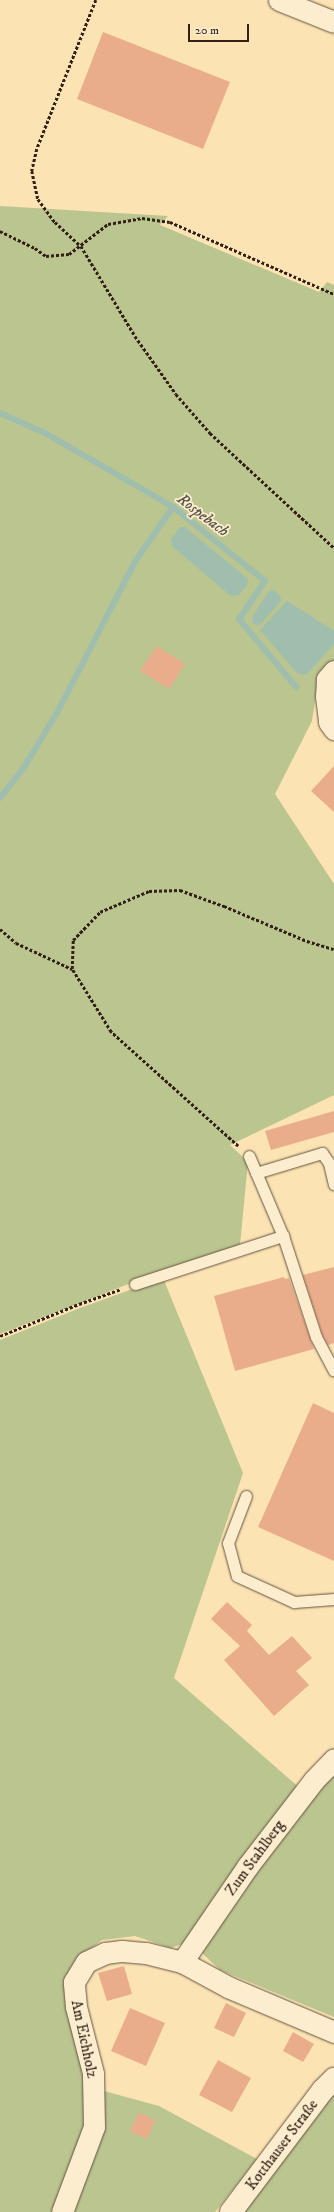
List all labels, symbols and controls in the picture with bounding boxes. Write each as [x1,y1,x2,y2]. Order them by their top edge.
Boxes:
scale bar [190,16,251,42]
text: 20 m [195,23,219,38]
water label: Rospebach [173,489,233,541]
street label: Zum Stahlberg [222,1817,288,1899]
street label: Am Eichholz [67,1999,101,2079]
street label: Kotthauser Straße [242,2096,322,2194]

